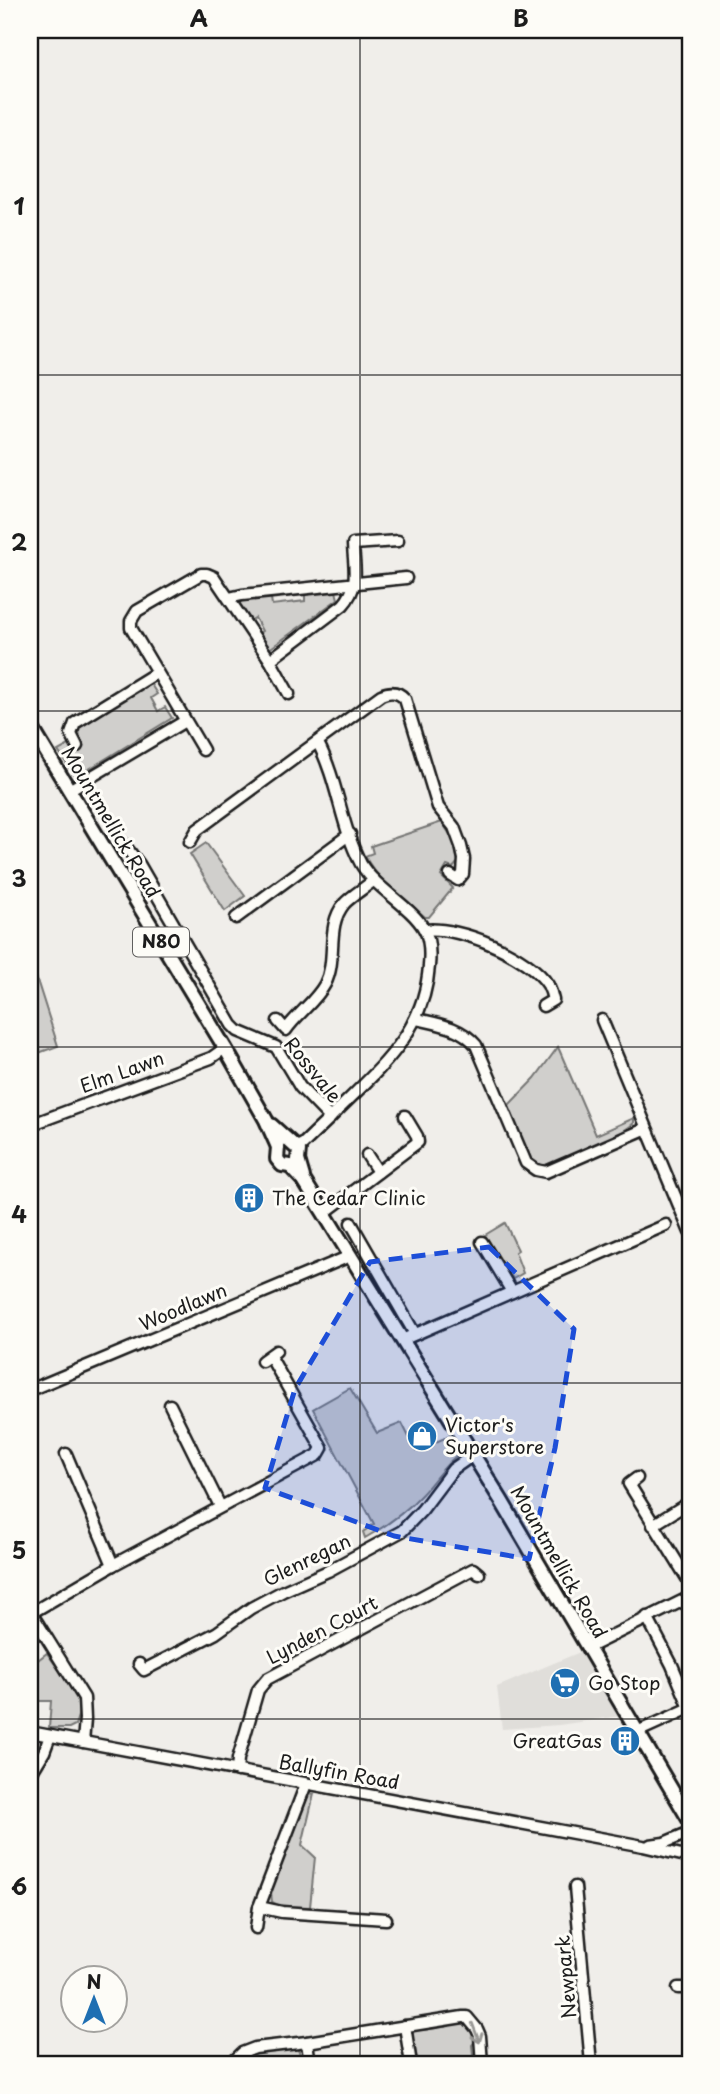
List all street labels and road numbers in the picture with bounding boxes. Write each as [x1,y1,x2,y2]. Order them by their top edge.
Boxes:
street label: Mountmellick Road [55,740,168,903]
road number: N80 [133,928,189,957]
street label: Rossvale [278,1030,349,1108]
street label: Elm Lawn [76,1043,168,1099]
street label: Woodlawn [134,1275,231,1337]
street label: Mountmellick Road [505,1480,615,1643]
street label: Glenregan [258,1526,355,1592]
street label: Lynden Court [261,1588,382,1670]
street label: Ballyfin Road [277,1747,402,1795]
street label: Newpark [547,1934,583,2020]

